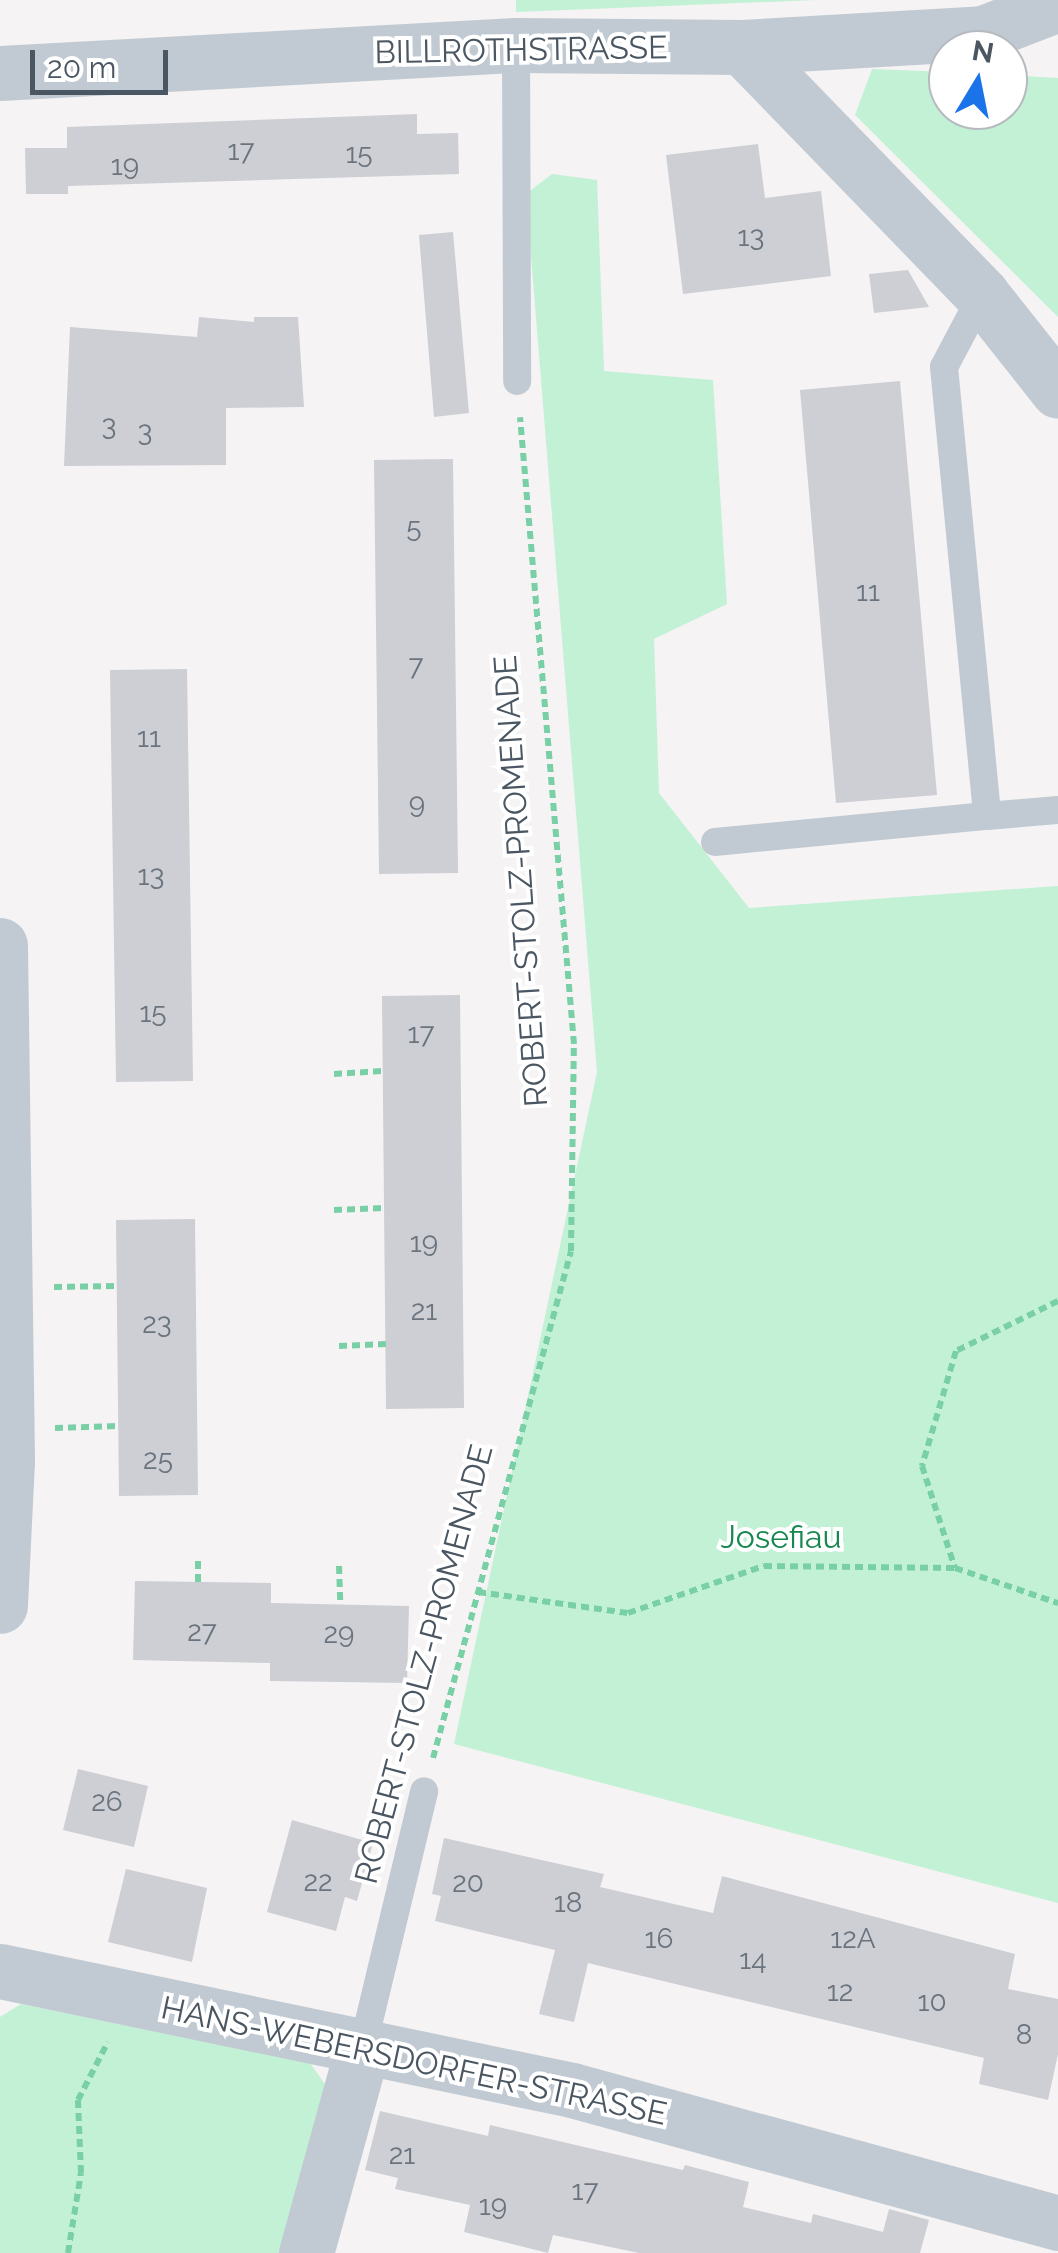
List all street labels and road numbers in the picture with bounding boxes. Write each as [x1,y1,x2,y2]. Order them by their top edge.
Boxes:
street label: BILLROTHSTRASSE [374,28,668,72]
street label: ROBERT-STOLZ-PROMENADE [486,654,556,1108]
street label: ROBERT-STOLZ-PROMENADE [347,1440,501,1888]
street label: HANS-WEBERSDORFER-STRASSE [158,1989,670,2133]

